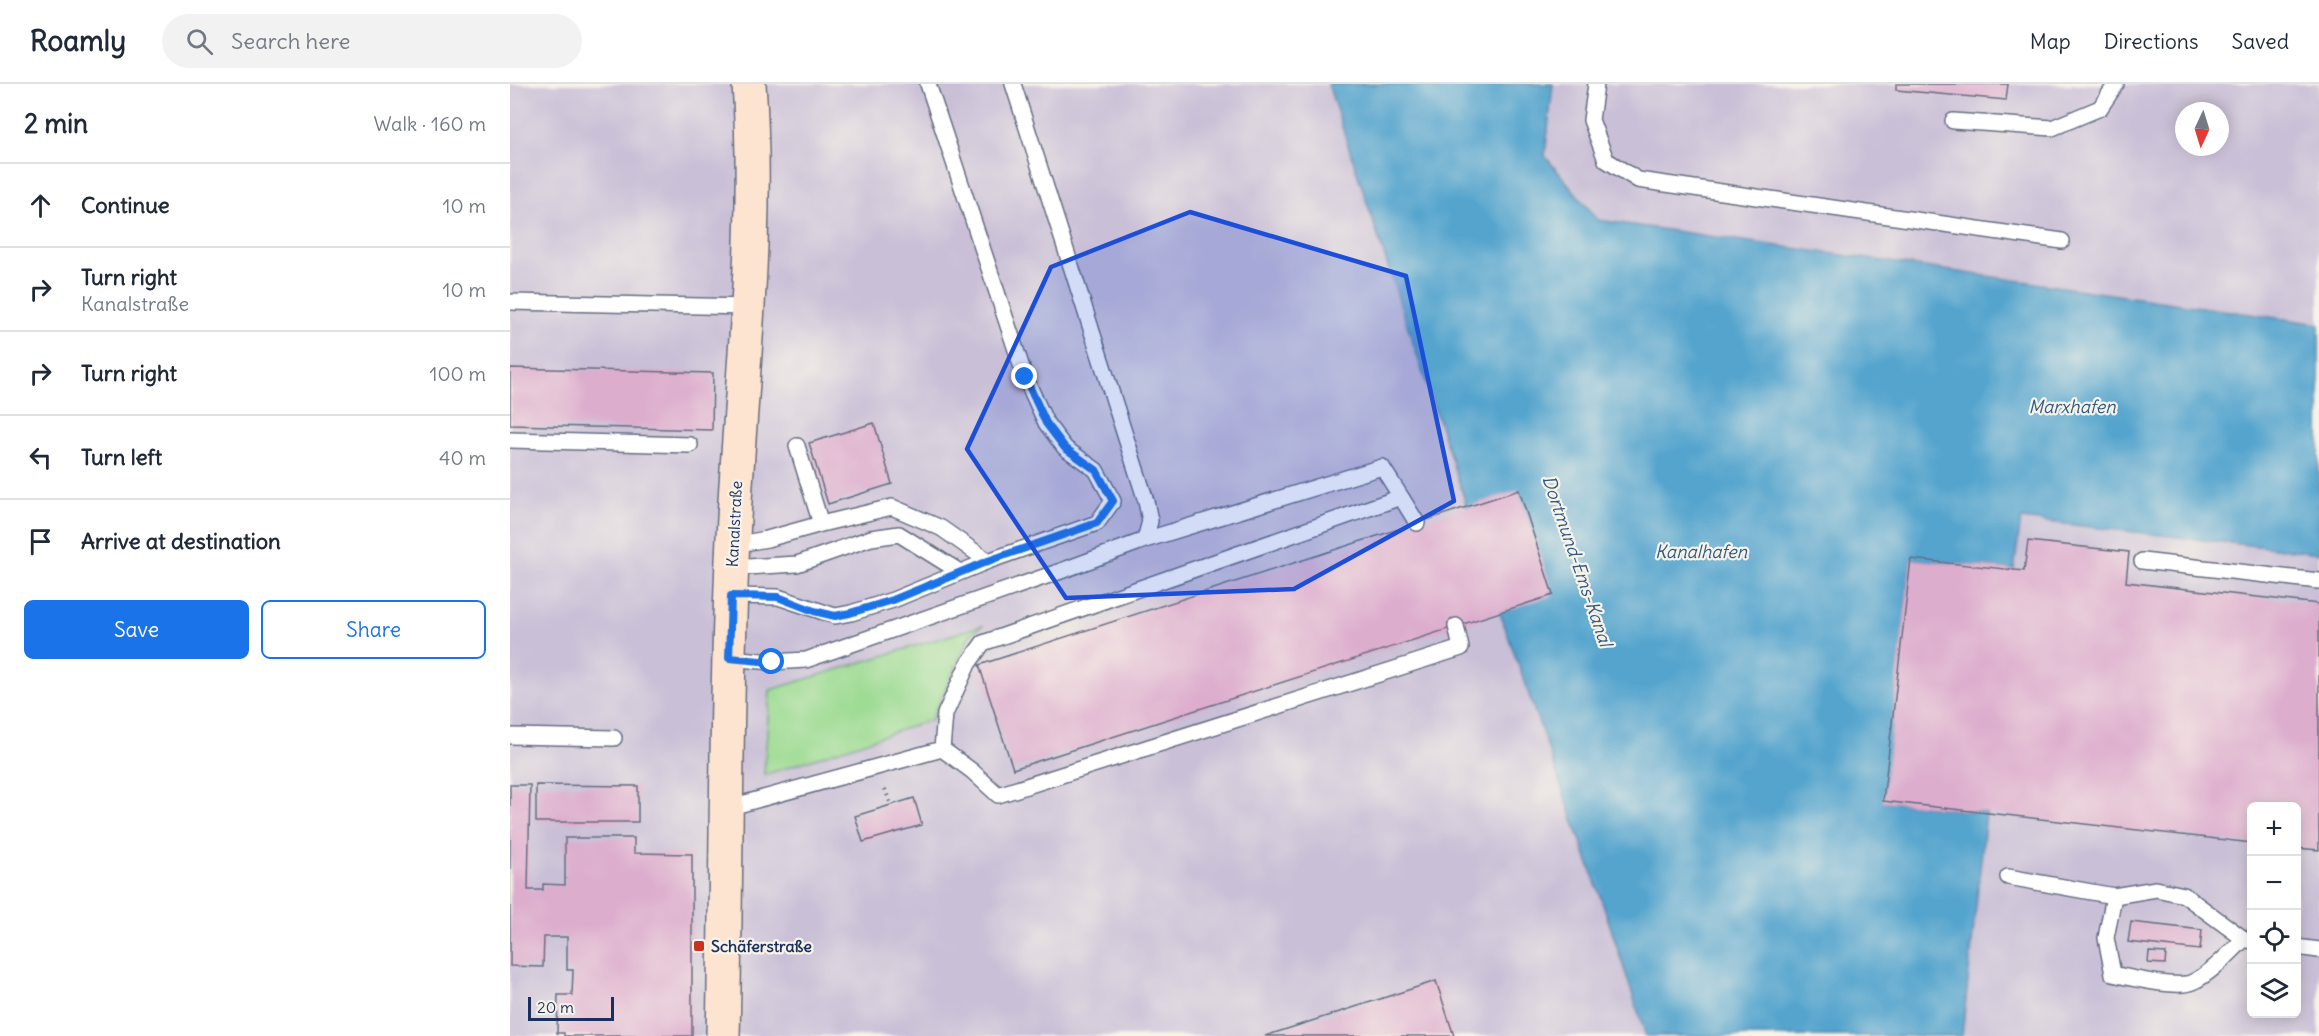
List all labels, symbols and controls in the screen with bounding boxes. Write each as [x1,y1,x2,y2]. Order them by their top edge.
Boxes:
search box [162,14,582,68]
text: Roamly [30,23,126,59]
icon: search [183,25,216,58]
text: Search here [231,27,350,55]
text: Map [2030,28,2071,55]
text: Directions [2104,28,2198,55]
text: Saved [2231,28,2289,55]
north arrow [2175,102,2229,156]
text: 2 min [24,107,88,140]
text: Walk · 160 m [373,111,486,136]
icon: ahead [24,189,57,222]
text: Continue [81,191,170,219]
text: 10 m [443,193,486,218]
text: Turn right [81,263,177,291]
icon: right [24,273,57,306]
text: 10 m [443,277,486,302]
text: Kanalstraße [81,291,189,316]
icon: right [24,357,57,390]
text: Turn right [81,359,177,387]
text: 100 m [429,361,486,386]
route end [1011,363,1037,389]
water label: Marxhafen [2028,395,2116,418]
icon: left [24,441,57,474]
text: Turn left [81,443,162,471]
text: 40 m [439,445,486,470]
water label: Dortmund-Ems-Kanal [1537,472,1618,652]
street label: Kanalstraße [722,480,746,568]
icon: arrive [24,525,57,558]
text: Arrive at destination [81,527,281,555]
water label: Kanalhafen [1655,540,1748,563]
button: Save [24,600,249,659]
button: Share [261,600,486,659]
route start [758,648,784,674]
map controls [2247,802,2301,1018]
button: + [2247,802,2301,856]
button: − [2247,856,2301,910]
button: locate [2247,910,2301,964]
place label: Schäferstraße [711,936,812,956]
marker: Schäferstraße [692,939,706,953]
button: layers [2247,964,2301,1018]
scale bar [528,994,614,1022]
text: 20 m [537,997,574,1017]

